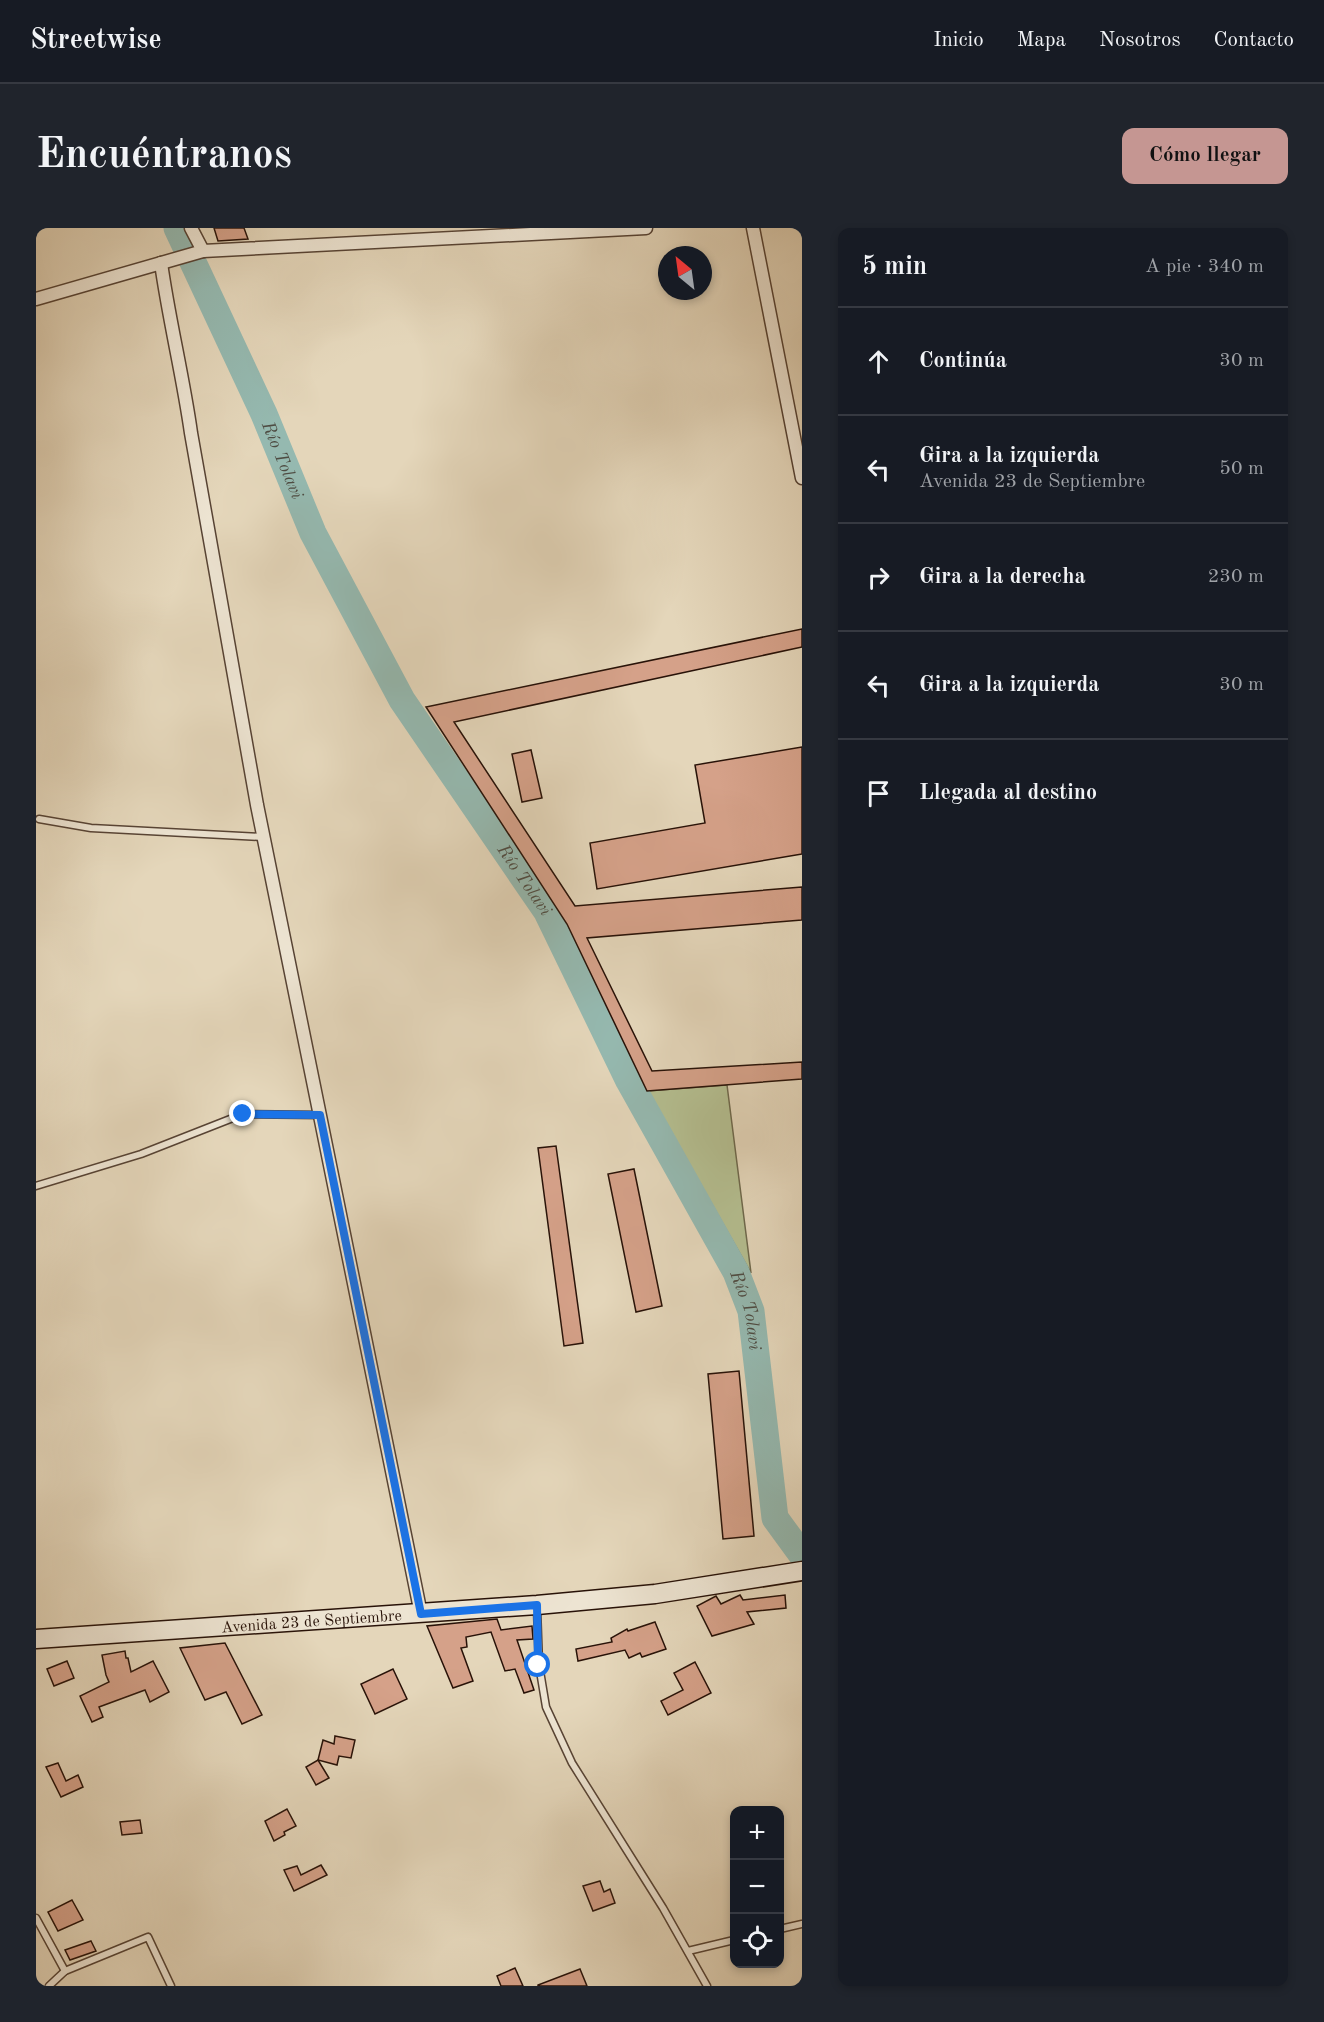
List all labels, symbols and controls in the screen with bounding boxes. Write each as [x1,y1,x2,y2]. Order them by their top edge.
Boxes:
text: Streetwise [30,27,162,55]
text: Inicio [933,30,984,51]
text: Mapa [1017,30,1066,51]
text: Nosotros [1099,30,1181,51]
text: Contacto [1214,30,1294,51]
button: Cómo llegar [1122,128,1288,184]
text: Encuéntranos [36,135,292,177]
north arrow [658,246,712,300]
text: 5 min [862,254,927,280]
text: A pie · 340 m [1145,257,1264,277]
icon: ahead [862,345,895,378]
text: Continúa [919,350,1007,372]
text: 30 m [1219,351,1264,371]
water label: Río Tolavi [258,418,306,502]
text: Gira a la izquierda [919,445,1099,467]
icon: left [862,453,895,486]
text: 50 m [1219,459,1264,479]
text: Avenida 23 de Septiembre [919,472,1145,492]
icon: right [862,561,895,594]
text: Gira a la derecha [919,566,1086,588]
text: 230 m [1208,567,1264,587]
icon: left [862,669,895,702]
text: Gira a la izquierda [919,674,1099,696]
text: 30 m [1219,675,1264,695]
icon: arrive [862,777,895,810]
text: Llegada al destino [919,782,1097,804]
water label: Río Tolavi [493,840,555,919]
route end [229,1100,255,1126]
water label: Río Tolavi [726,1267,763,1351]
street label: Avenida 23 de Septiembre [221,1608,402,1636]
route start [524,1651,550,1677]
map controls [730,1806,784,1968]
button: + [730,1806,784,1860]
button: − [730,1860,784,1914]
button: locate [730,1914,784,1968]

